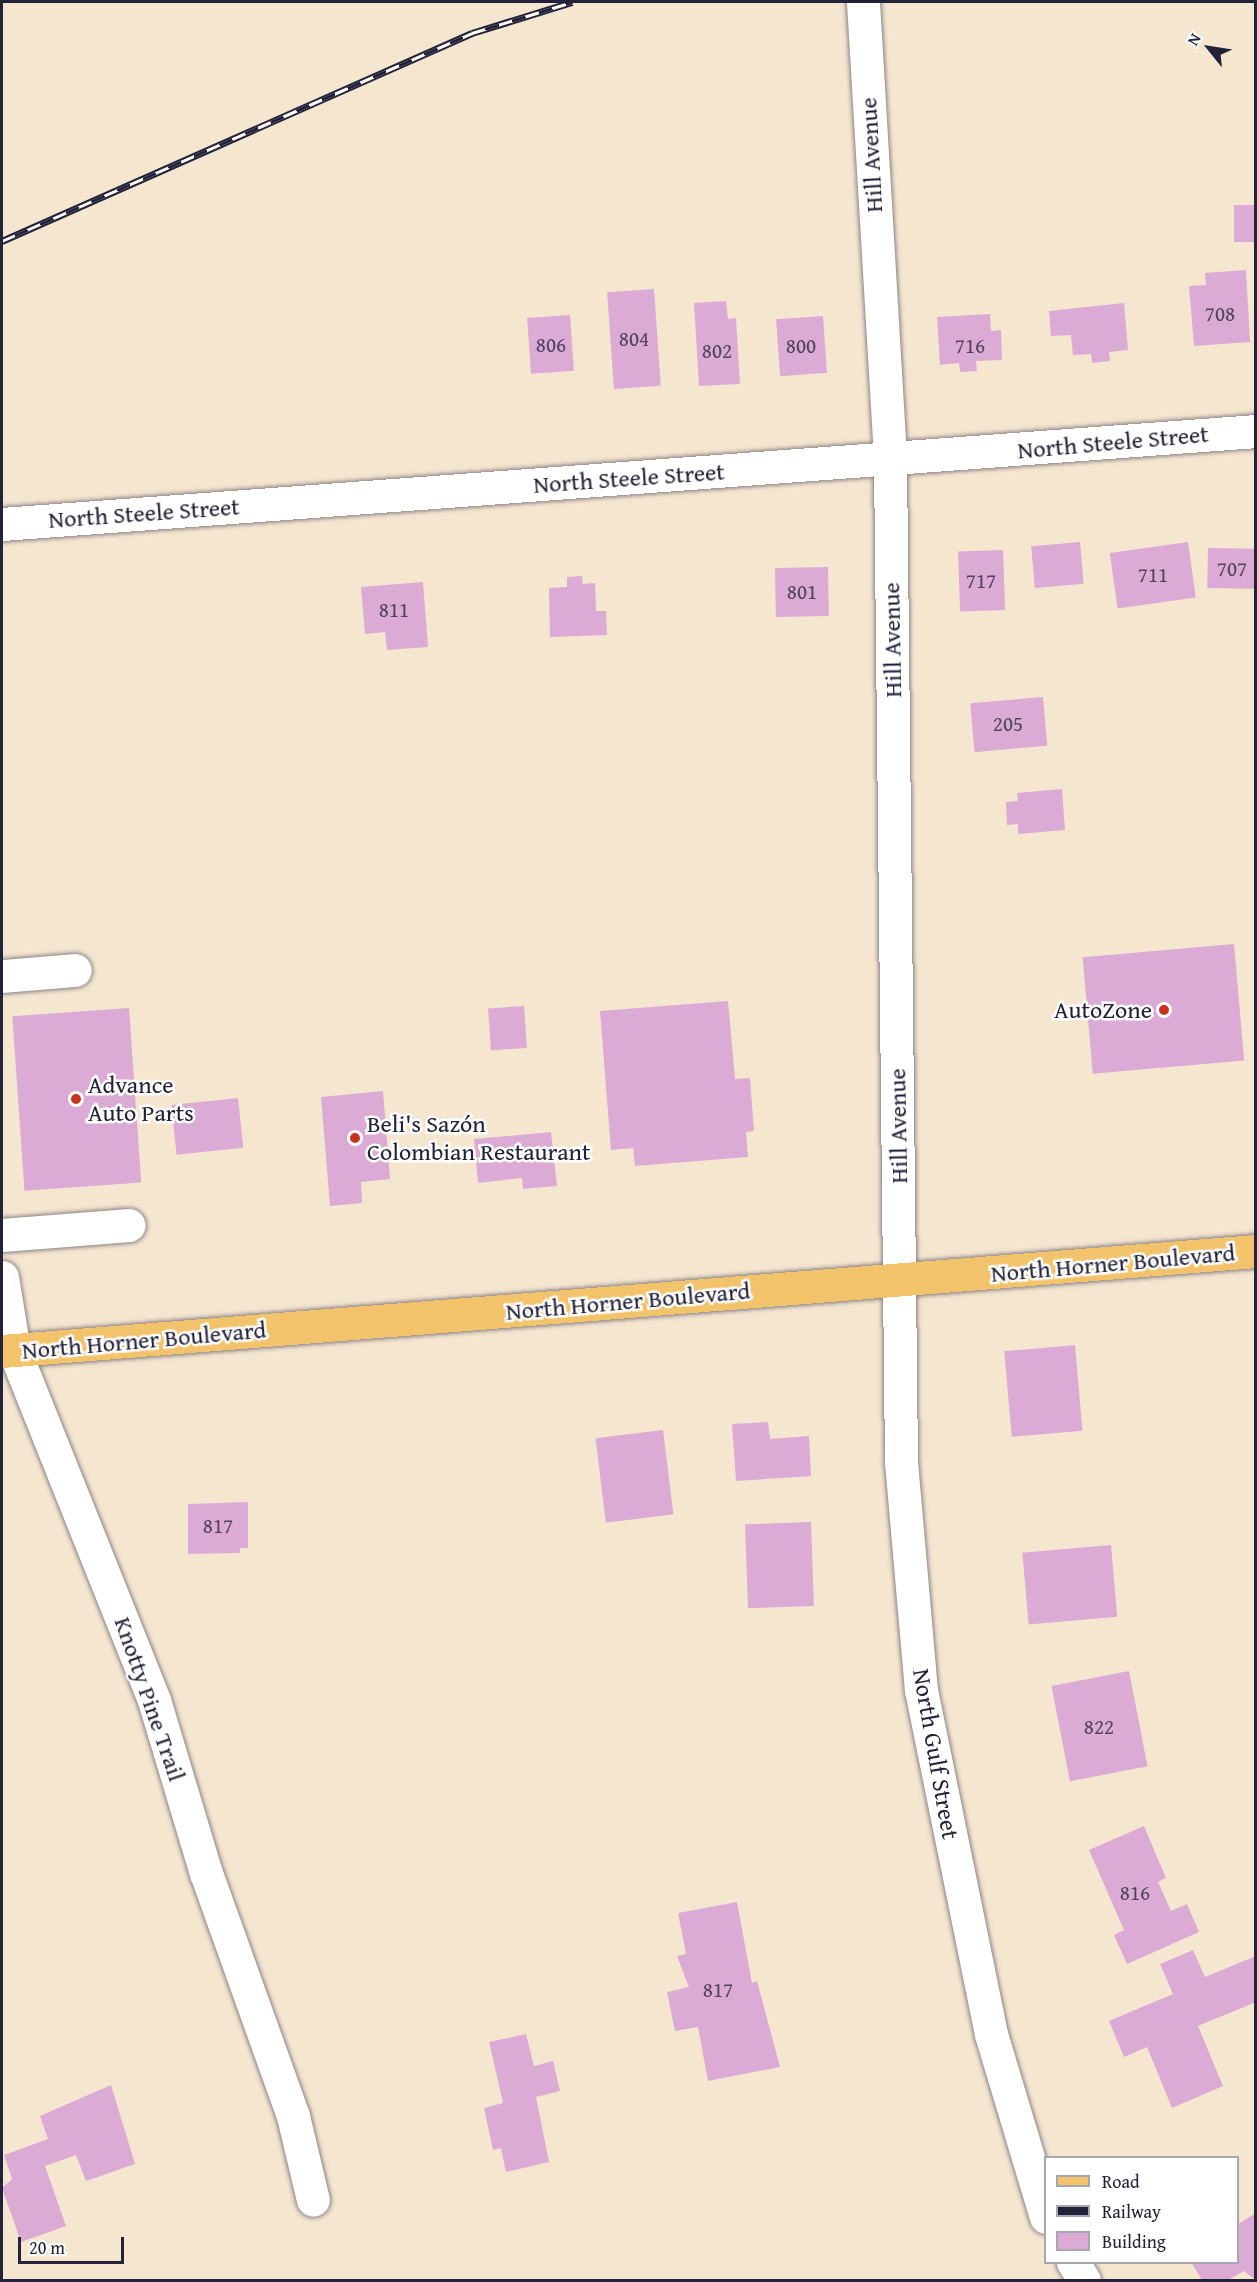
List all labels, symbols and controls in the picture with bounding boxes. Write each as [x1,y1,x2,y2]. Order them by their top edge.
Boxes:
north arrow [1179,18,1239,78]
text: N [1180,28,1206,50]
street label: Hill Avenue [854,97,888,213]
house number: 708 [1205,301,1235,327]
house number: 804 [619,326,649,352]
house number: 806 [536,332,566,358]
house number: 800 [786,333,816,359]
house number: 716 [955,333,985,359]
house number: 802 [702,338,732,364]
street label: North Steele Street [1016,419,1210,465]
street label: North Steele Street [532,457,726,499]
street label: North Steele Street [47,492,241,534]
house number: 707 [1217,556,1247,582]
house number: 711 [1138,562,1168,588]
house number: 717 [966,568,996,594]
house number: 801 [787,579,817,605]
street label: Hill Avenue [877,582,907,698]
house number: 811 [379,597,409,623]
house number: 205 [993,711,1023,737]
place label: AutoZone [1054,996,1152,1024]
marker: AutoZone [1157,1003,1171,1017]
street label: Hill Avenue [883,1068,913,1184]
place label: Advance Auto Parts [88,1071,194,1127]
marker: Advance Auto Parts [69,1092,83,1106]
place label: Beli's Sazón Colombian Restaurant [367,1110,590,1166]
marker: Beli's Sazón Colombian Restaurant [348,1131,362,1145]
street label: North Horner Boulevard [990,1238,1236,1288]
street label: North Horner Boulevard [505,1276,751,1326]
street label: North Horner Boulevard [21,1315,267,1365]
house number: 817 [203,1513,233,1539]
street label: Knotty Pine Trail [108,1613,192,1785]
street label: North Gulf Street [907,1666,965,1842]
house number: 822 [1084,1714,1114,1740]
house number: 816 [1120,1880,1150,1906]
house number: 817 [703,1977,733,2003]
legend [1044,2156,1239,2264]
text: Road [1102,2168,1140,2195]
text: Railway [1102,2198,1161,2225]
scale bar [21,2225,128,2263]
text: Building [1102,2228,1166,2255]
text: 20 m [29,2234,65,2261]

